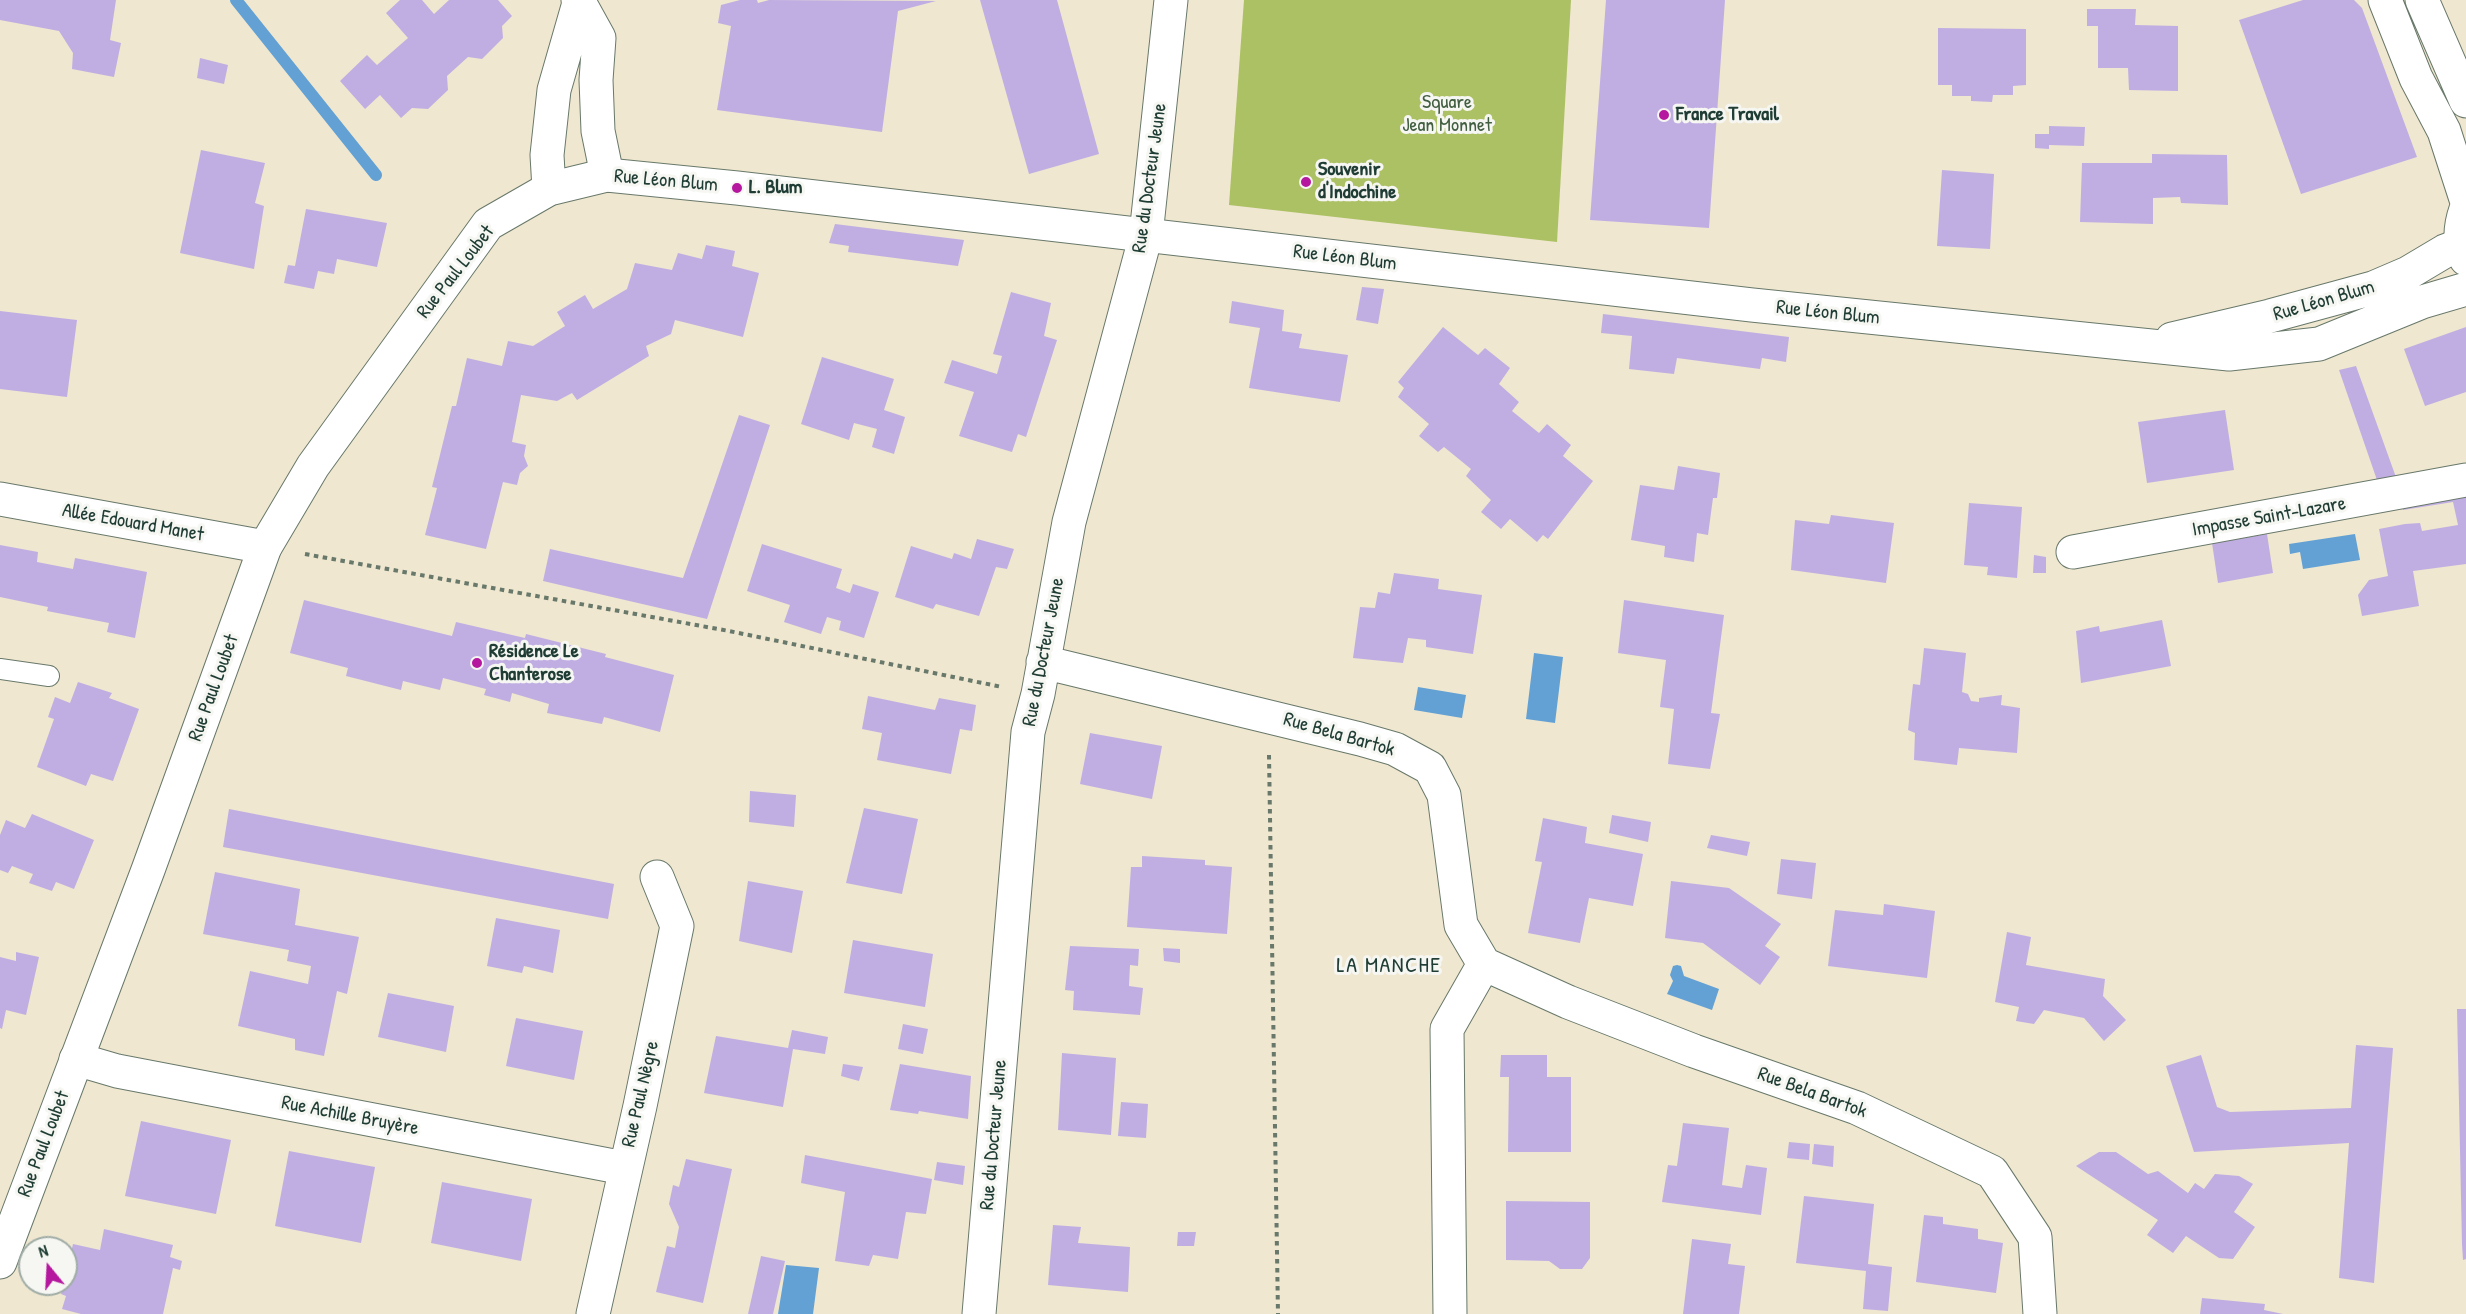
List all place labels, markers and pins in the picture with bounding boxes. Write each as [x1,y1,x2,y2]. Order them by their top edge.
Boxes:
place label: France Travail [1676,103,1779,127]
marker: France Travail [1657,108,1671,122]
place label: Souvenir d'Indochine [1318,158,1396,205]
marker: Souvenir d'Indochine [1299,175,1313,189]
place label: L. Blum [749,176,802,200]
marker: L. Blum [730,181,744,195]
place label: Résidence Le Chanterose [489,640,579,687]
marker: Résidence Le Chanterose [470,656,484,670]

